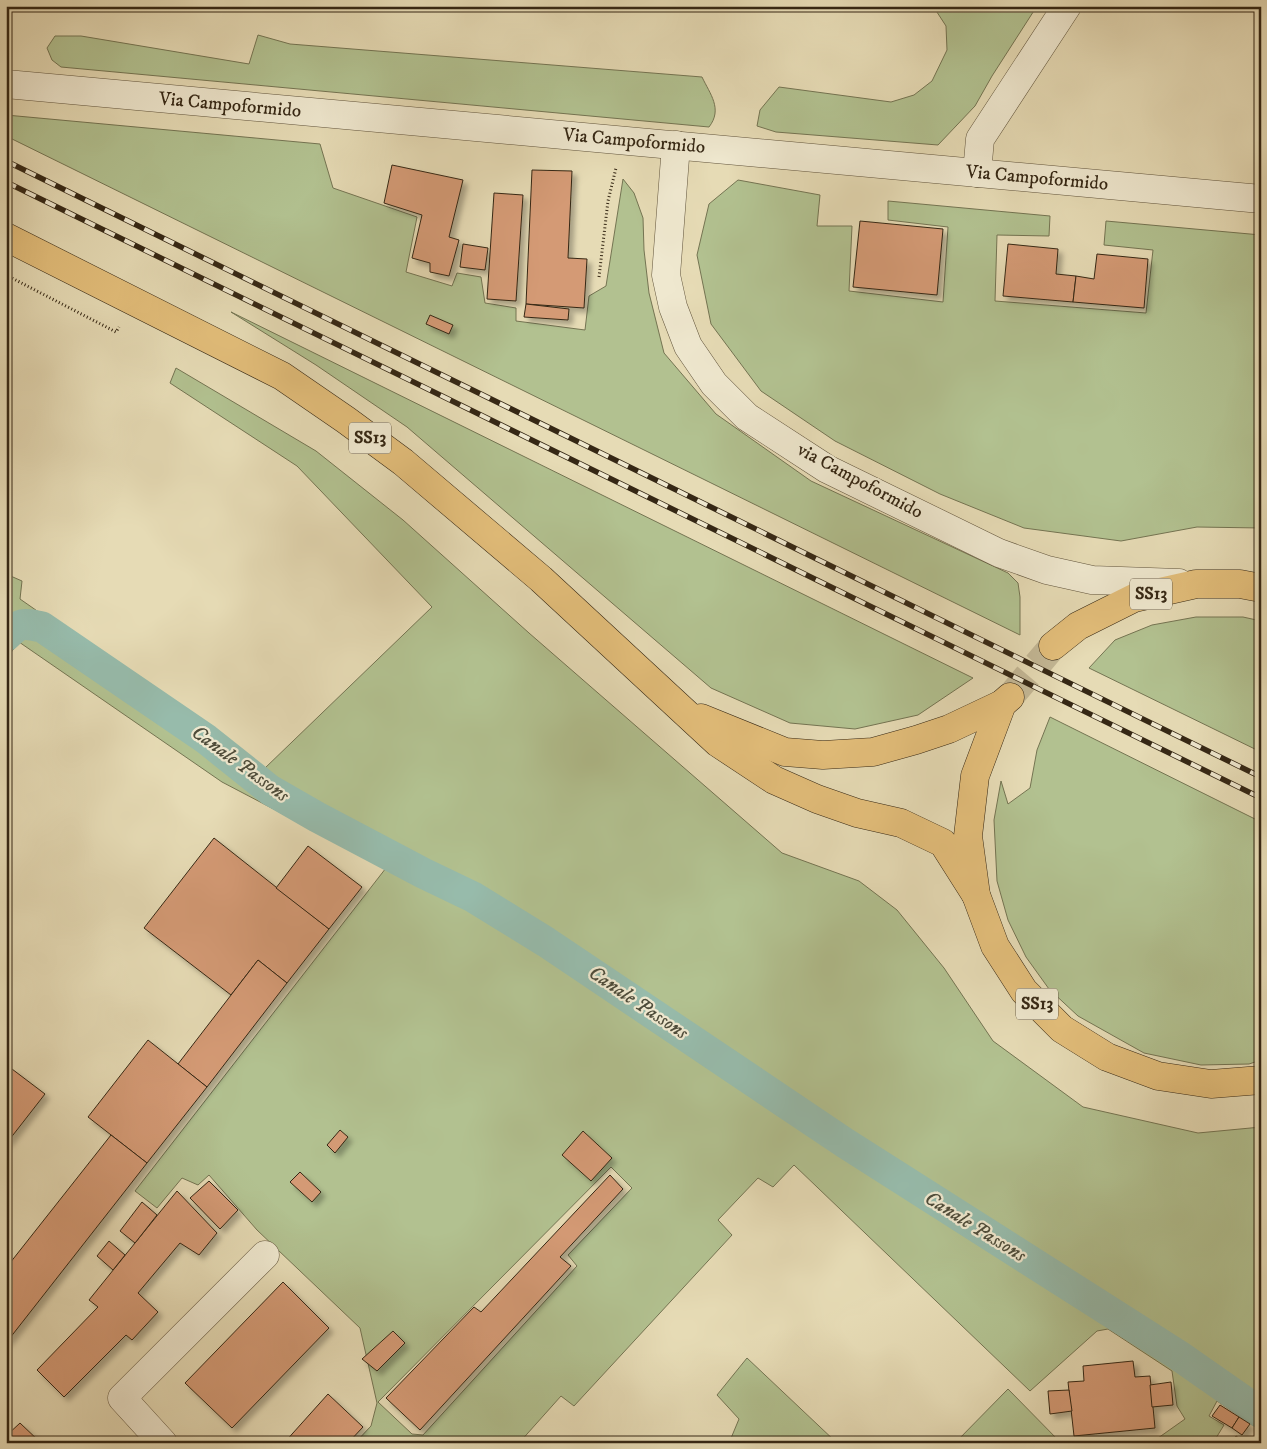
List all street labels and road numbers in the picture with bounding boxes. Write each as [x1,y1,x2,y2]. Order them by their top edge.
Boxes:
street label: Via Campoformido [157,87,302,123]
street label: Via Campoformido [561,123,706,159]
street label: Via Campoformido [964,160,1109,196]
road number: SS13 [349,422,391,453]
street label: via Campoformido [792,438,927,524]
road number: SS13 [1130,578,1172,610]
road number: SS13 [1016,989,1058,1020]

